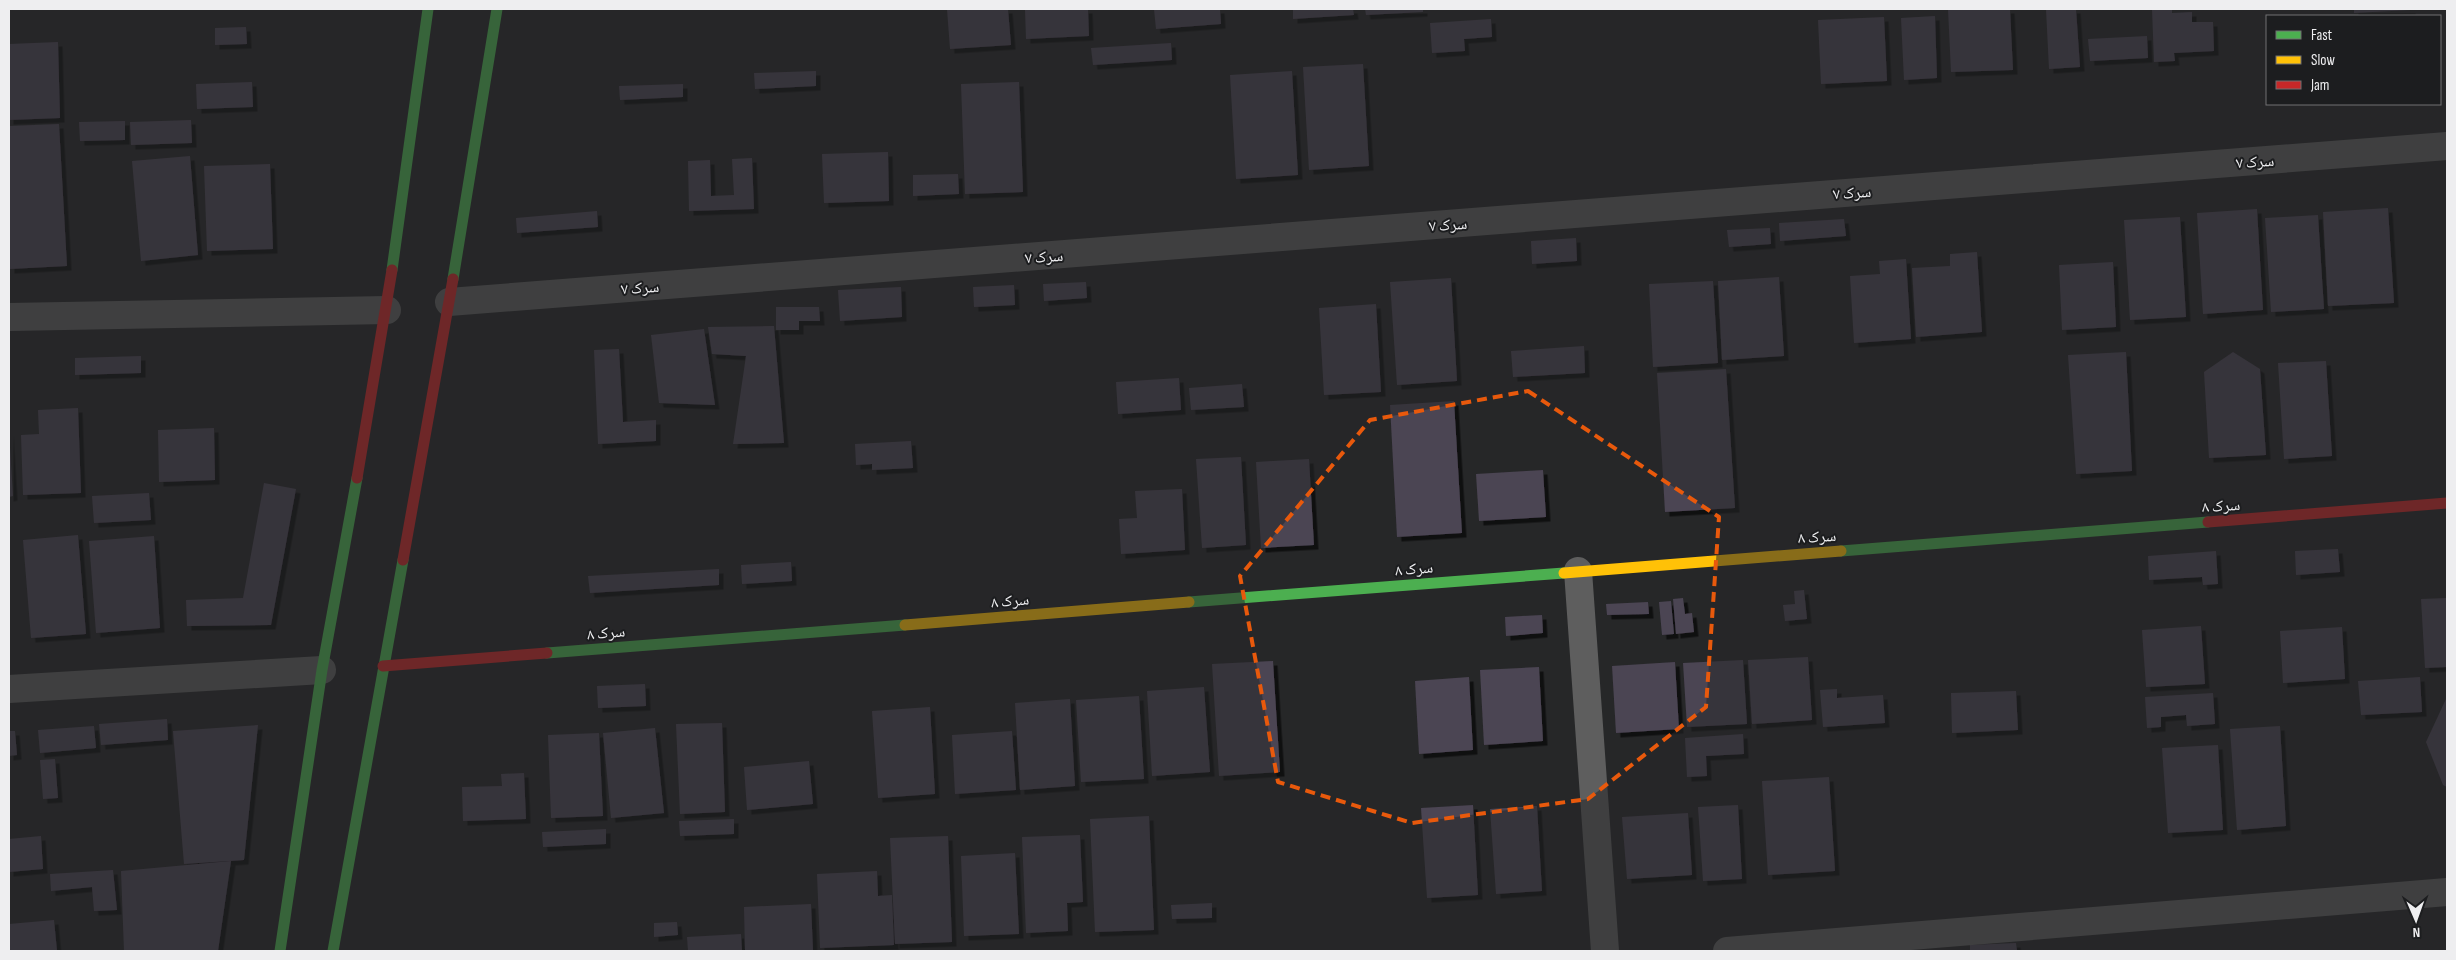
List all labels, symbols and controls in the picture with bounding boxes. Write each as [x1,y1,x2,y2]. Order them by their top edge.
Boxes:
legend [2266,15,2441,105]
text: Fast [2311,26,2333,45]
text: Slow [2311,51,2335,70]
text: Jam [2310,76,2329,95]
street label: سرک ۷ [2235,152,2275,173]
street label: سرک ۷ [1832,183,1872,204]
street label: سرک ۷ [1428,215,1468,236]
street label: سرک ۷ [1024,247,1064,268]
street label: سرک ۷ [620,278,660,299]
street label: سرک ۸ [2201,496,2241,517]
street label: سرک ۸ [1797,527,1837,548]
street label: سرک ۸ [1394,558,1434,581]
street label: سرک ۸ [990,590,1030,613]
street label: سرک ۸ [586,622,626,645]
north arrow [2391,895,2441,945]
text: N [2412,924,2420,941]

